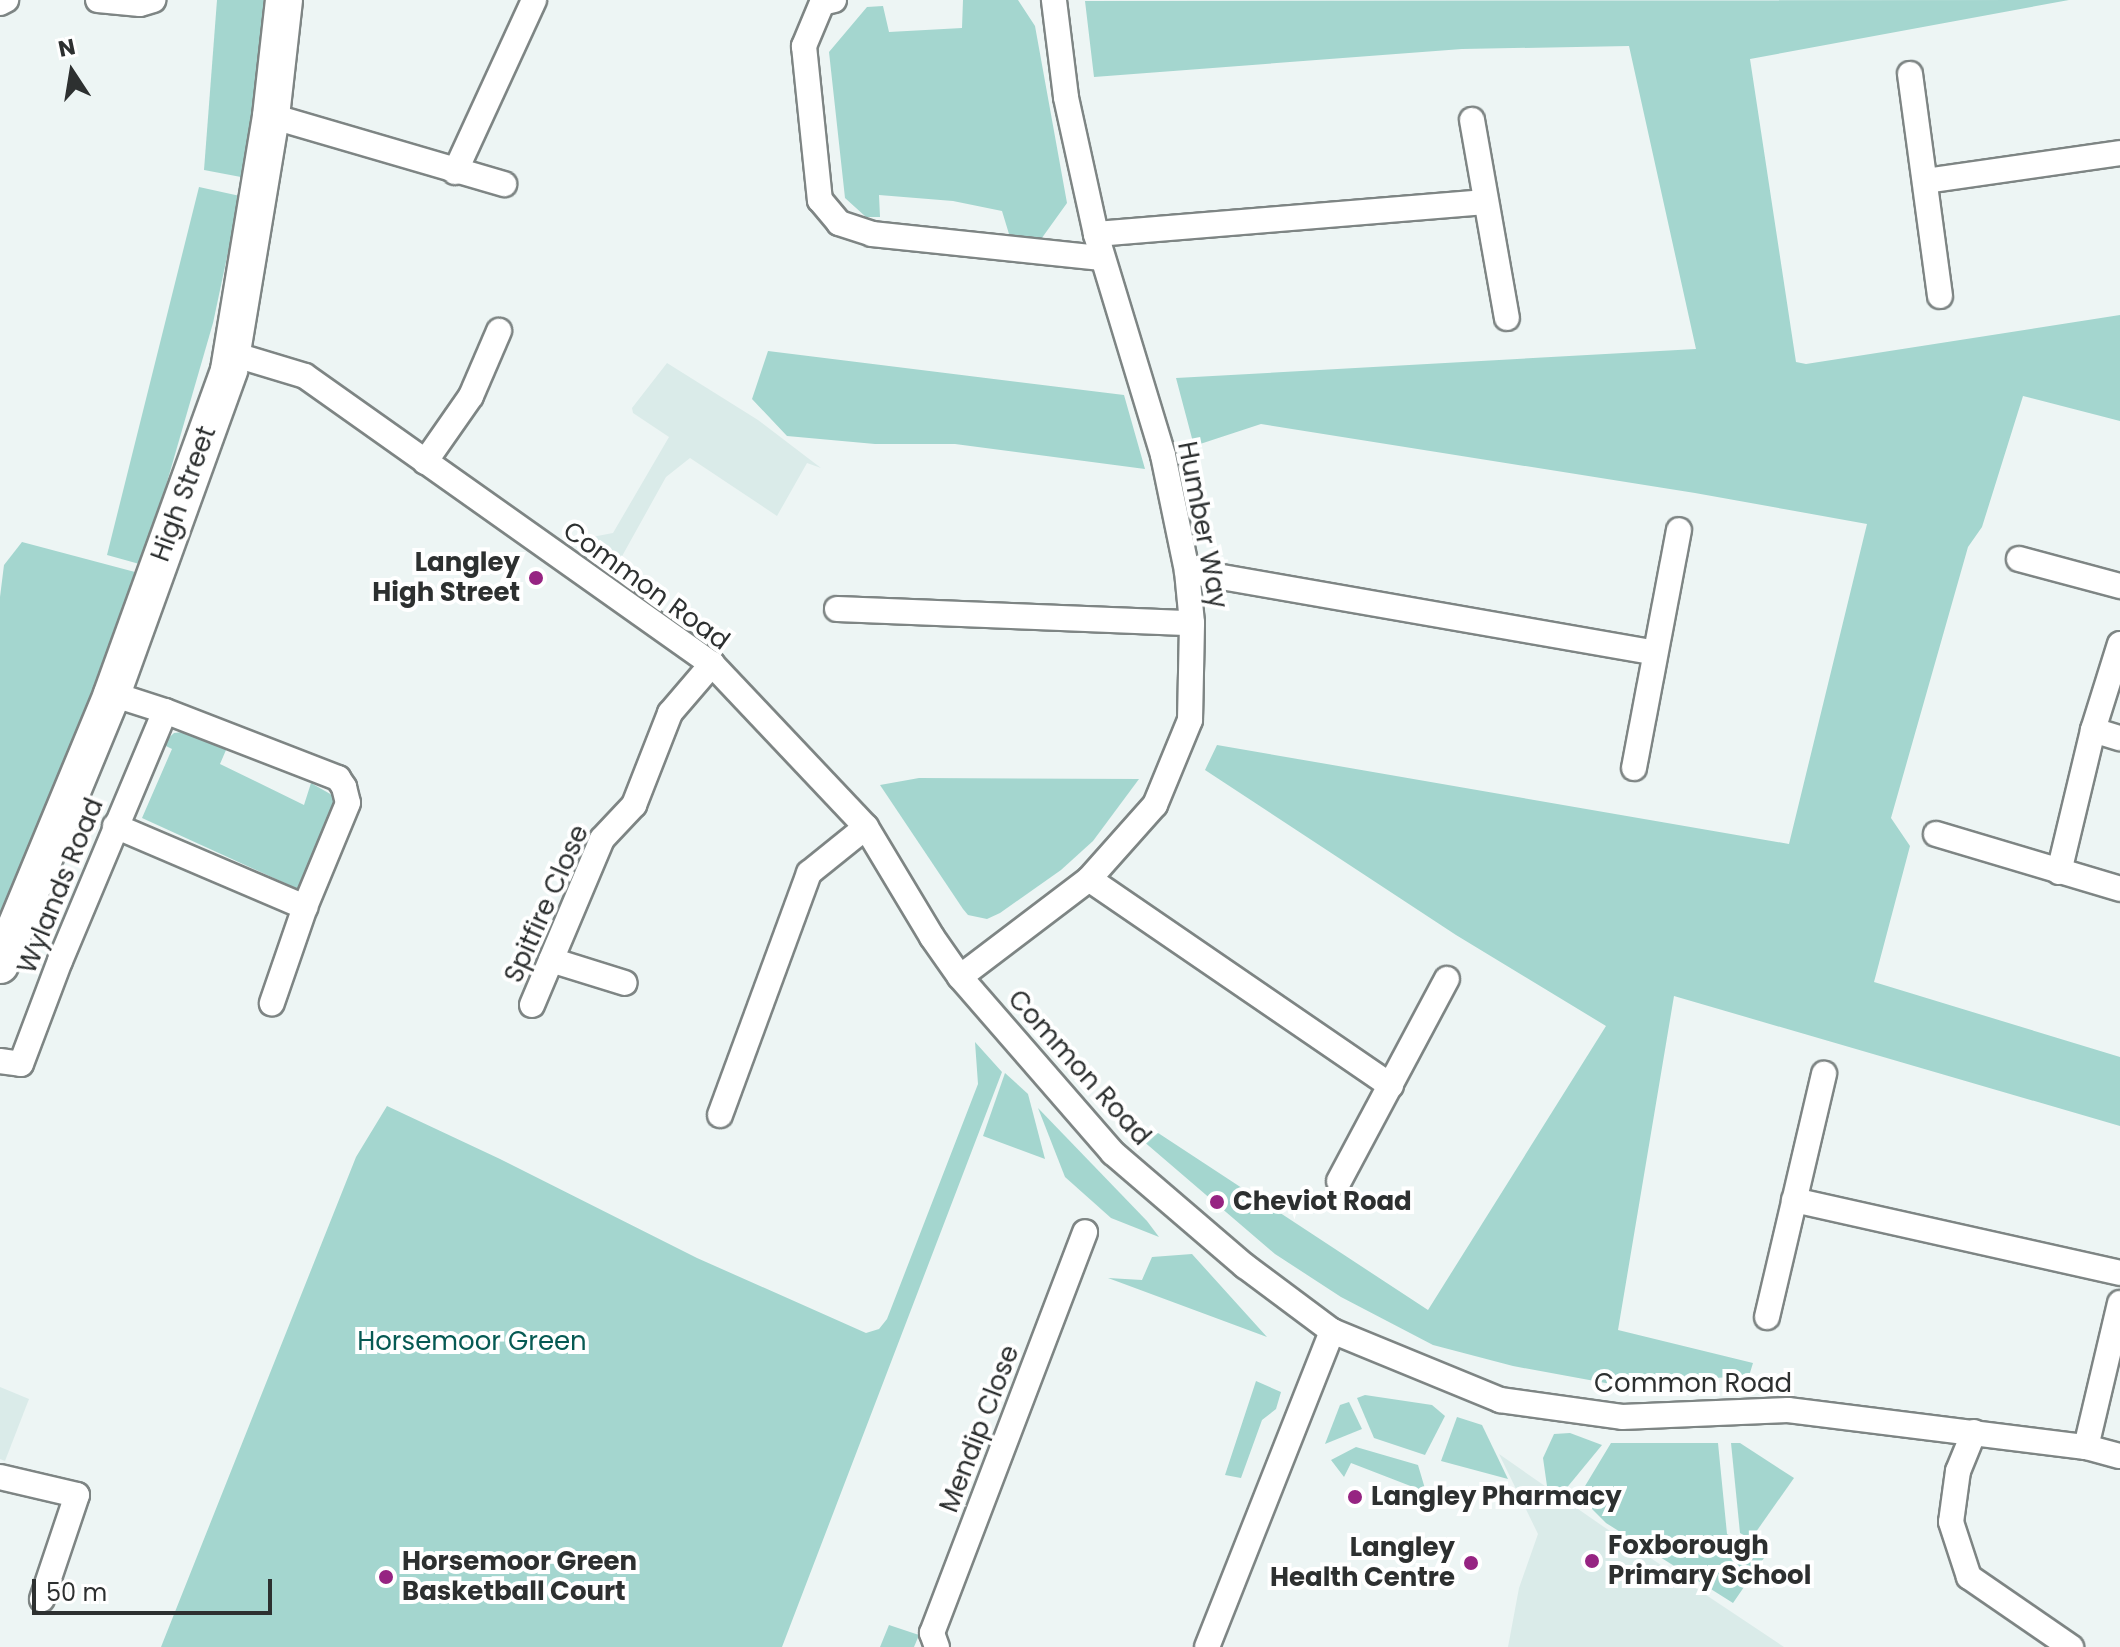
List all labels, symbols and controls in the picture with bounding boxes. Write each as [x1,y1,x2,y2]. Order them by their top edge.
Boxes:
text: N [56,31,78,65]
north arrow [32,32,112,112]
street label: High Street [145,422,223,566]
street label: Humber Way [1171,439,1233,611]
street label: Common Road [557,515,735,657]
place label: Langley High Street [372,547,520,608]
marker: Langley High Street [527,569,545,587]
street label: Wylands Road [12,794,110,978]
street label: Spitfire Close [498,820,596,988]
street label: Common Road [1001,984,1157,1152]
place label: Cheviot Road [1233,1186,1412,1218]
marker: Cheviot Road [1208,1193,1226,1211]
park label: Horsemoor Green [357,1326,587,1358]
street label: Mendip Close [934,1341,1026,1517]
street label: Common Road [1594,1368,1792,1400]
place label: Langley Pharmacy [1371,1481,1622,1513]
marker: Langley Pharmacy [1346,1488,1364,1506]
place label: Foxborough Primary School [1608,1530,1811,1592]
place label: Langley Health Centre [1270,1532,1455,1594]
place label: Horsemoor Green Basketball Court [402,1546,637,1608]
marker: Foxborough Primary School [1583,1552,1601,1570]
marker: Langley Health Centre [1462,1554,1480,1572]
scale bar [36,1563,276,1613]
marker: Horsemoor Green Basketball Court [377,1568,395,1586]
text: 50 m [46,1576,107,1609]

